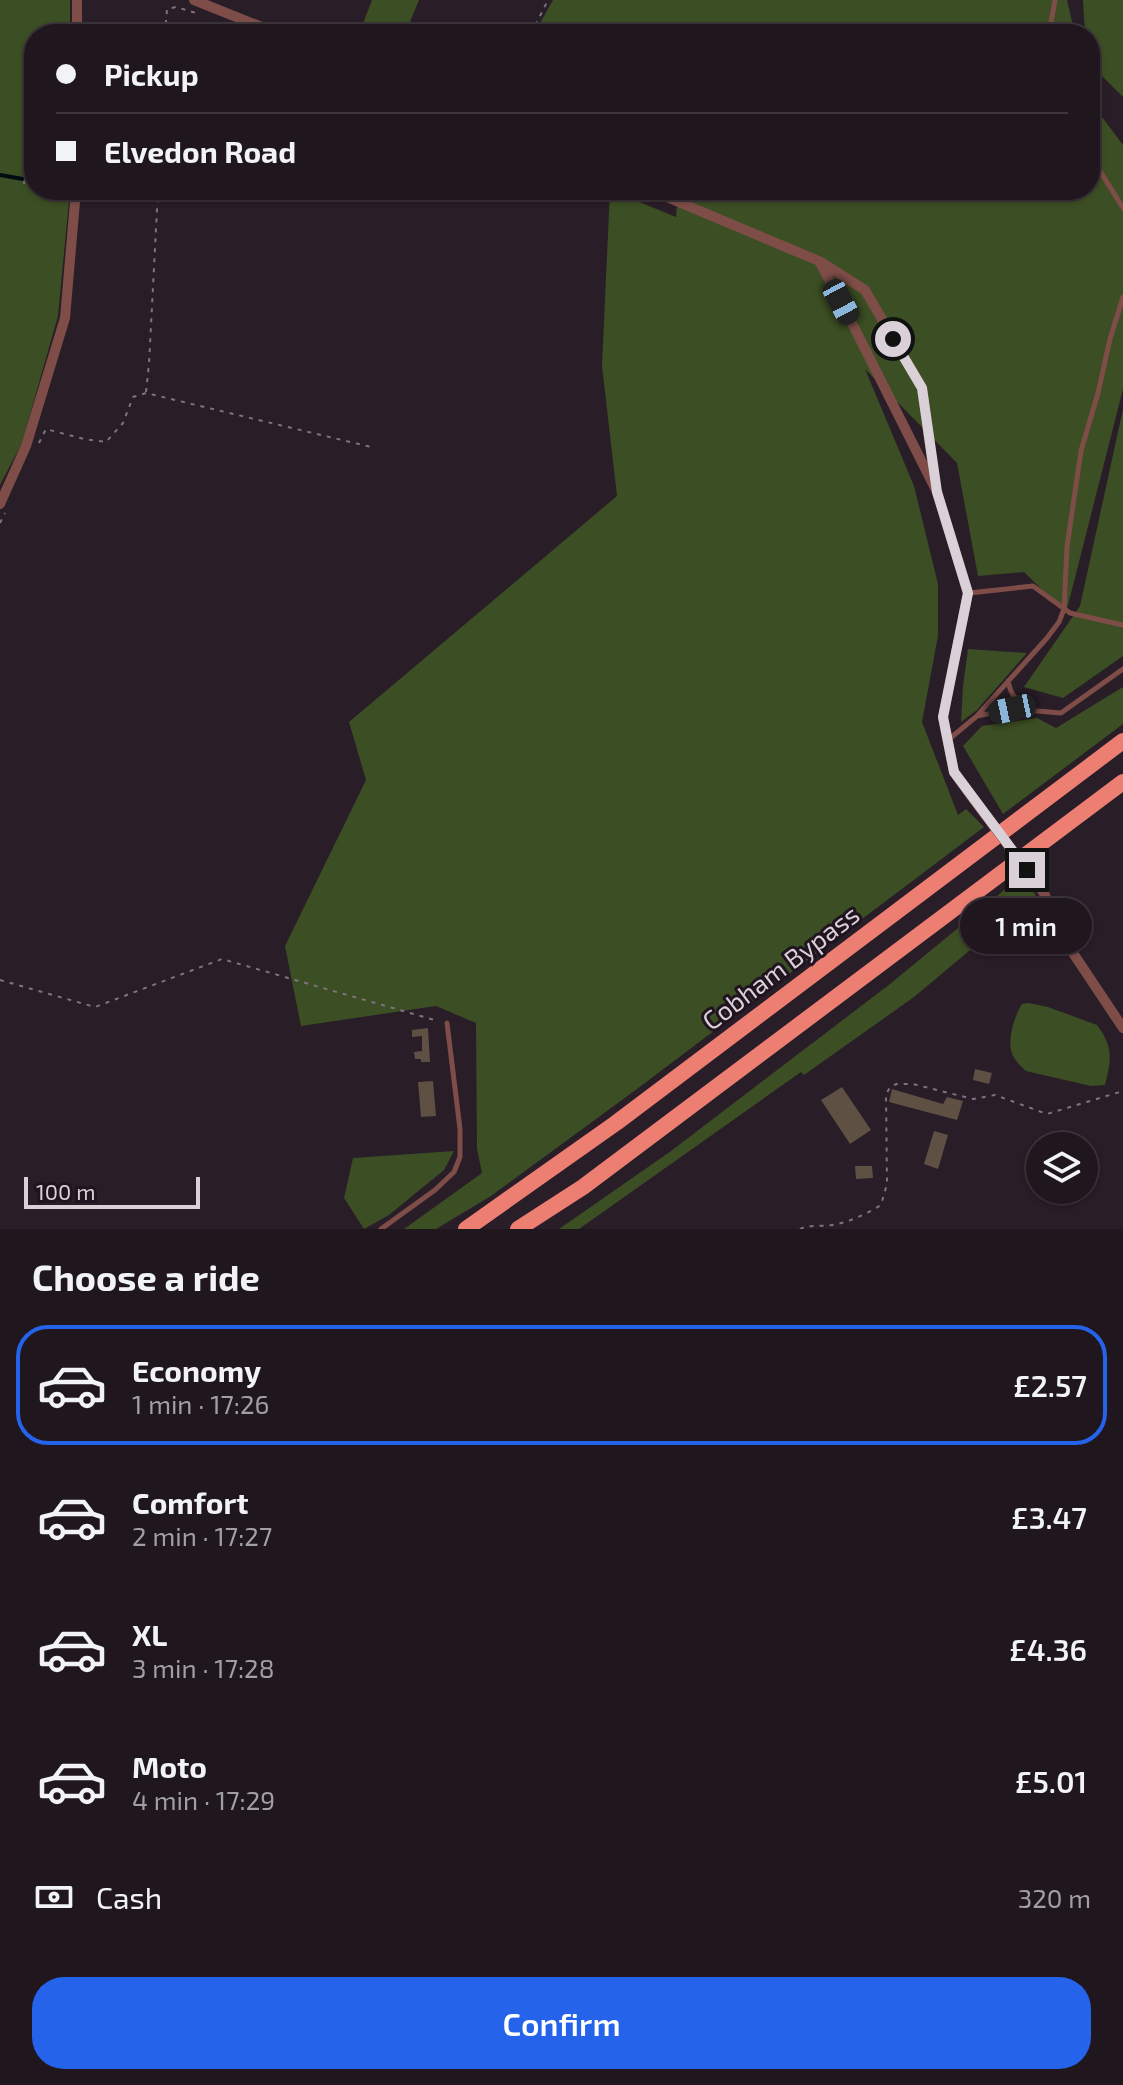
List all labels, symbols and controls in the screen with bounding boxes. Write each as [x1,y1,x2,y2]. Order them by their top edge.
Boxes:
text: Pickup [104,56,199,92]
text: Elvedon Road [104,133,296,169]
car [819,275,863,329]
route start [875,321,911,357]
car [986,692,1038,726]
route end [1009,852,1045,888]
street label: Cobham Bypass [696,898,865,1036]
callout: 1 min [961,898,1093,954]
text: 1 min [995,910,1057,941]
map controls [1026,1132,1098,1204]
button: layers [1026,1132,1098,1204]
scale bar [24,1173,200,1209]
text: 100 m [36,1178,95,1204]
text: Choose a ride [32,1255,260,1298]
icon: car [36,1349,108,1421]
text: Economy [132,1352,261,1388]
text: £2.57 [1013,1367,1087,1403]
text: 1 min · 17:26 [132,1388,270,1419]
icon: car [36,1481,108,1553]
text: Comfort [132,1484,249,1520]
text: £3.47 [1011,1499,1087,1535]
text: 2 min · 17:27 [132,1520,272,1551]
icon: car [36,1613,108,1685]
text: XL [132,1616,167,1652]
text: £4.36 [1009,1631,1087,1667]
text: 3 min · 17:28 [132,1652,275,1683]
icon: car [36,1745,108,1817]
text: Moto [132,1748,207,1784]
text: £5.01 [1015,1763,1087,1799]
text: 4 min · 17:29 [132,1784,275,1815]
icon: cash [32,1875,76,1919]
text: Cash [96,1879,162,1915]
text: 320 m [1018,1882,1091,1913]
button: Confirm [32,1977,1091,2069]

